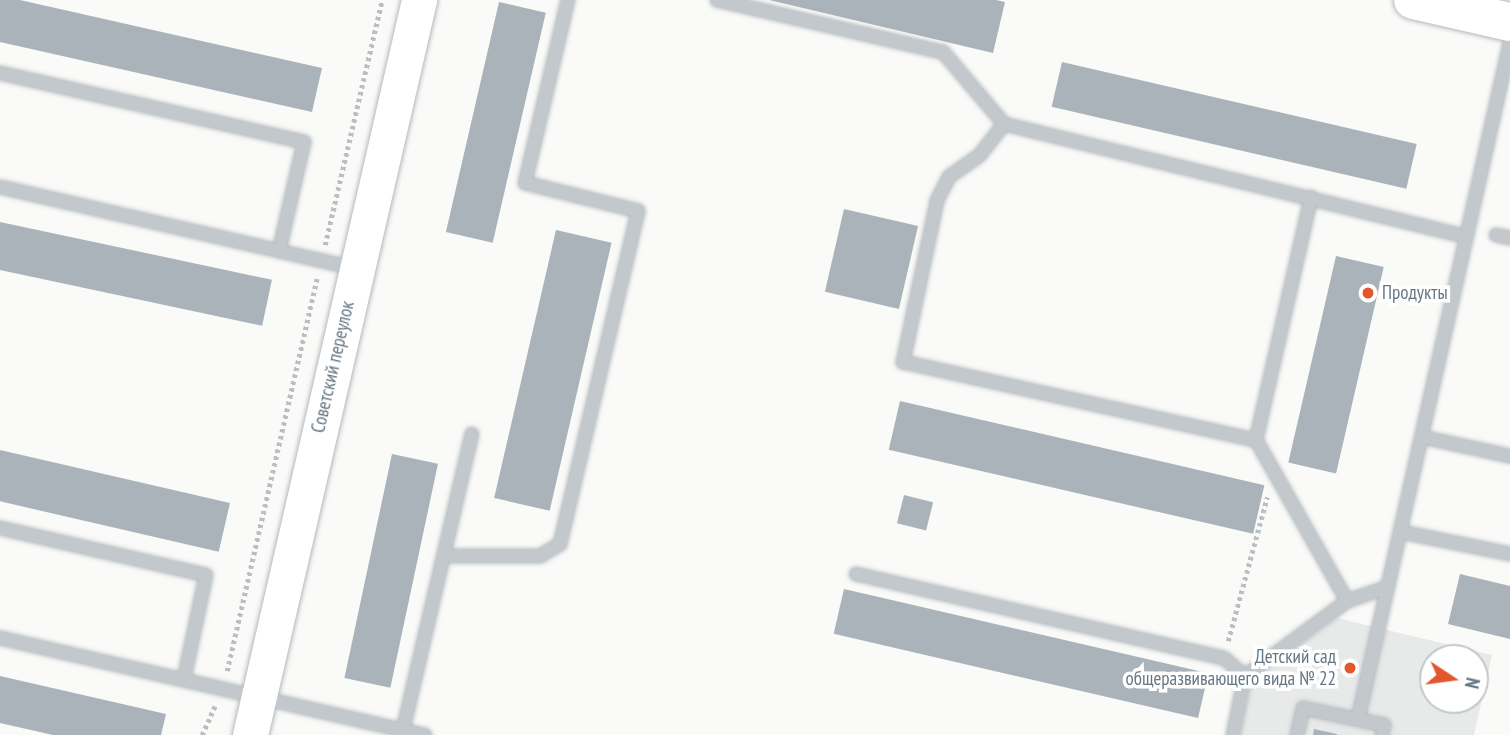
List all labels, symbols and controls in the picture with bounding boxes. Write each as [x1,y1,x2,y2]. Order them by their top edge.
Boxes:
place label: Продукты [1382,282,1448,304]
marker: Продукты [1360,285,1376,301]
street label: Советский переулок [307,299,359,435]
north arrow [1419,644,1489,714]
place label: Детский сад общеразвивающего вида № 22 [1126,646,1336,690]
marker: Детский сад общеразвивающего вида № 22 [1342,660,1358,676]
text: N [1460,676,1485,691]

